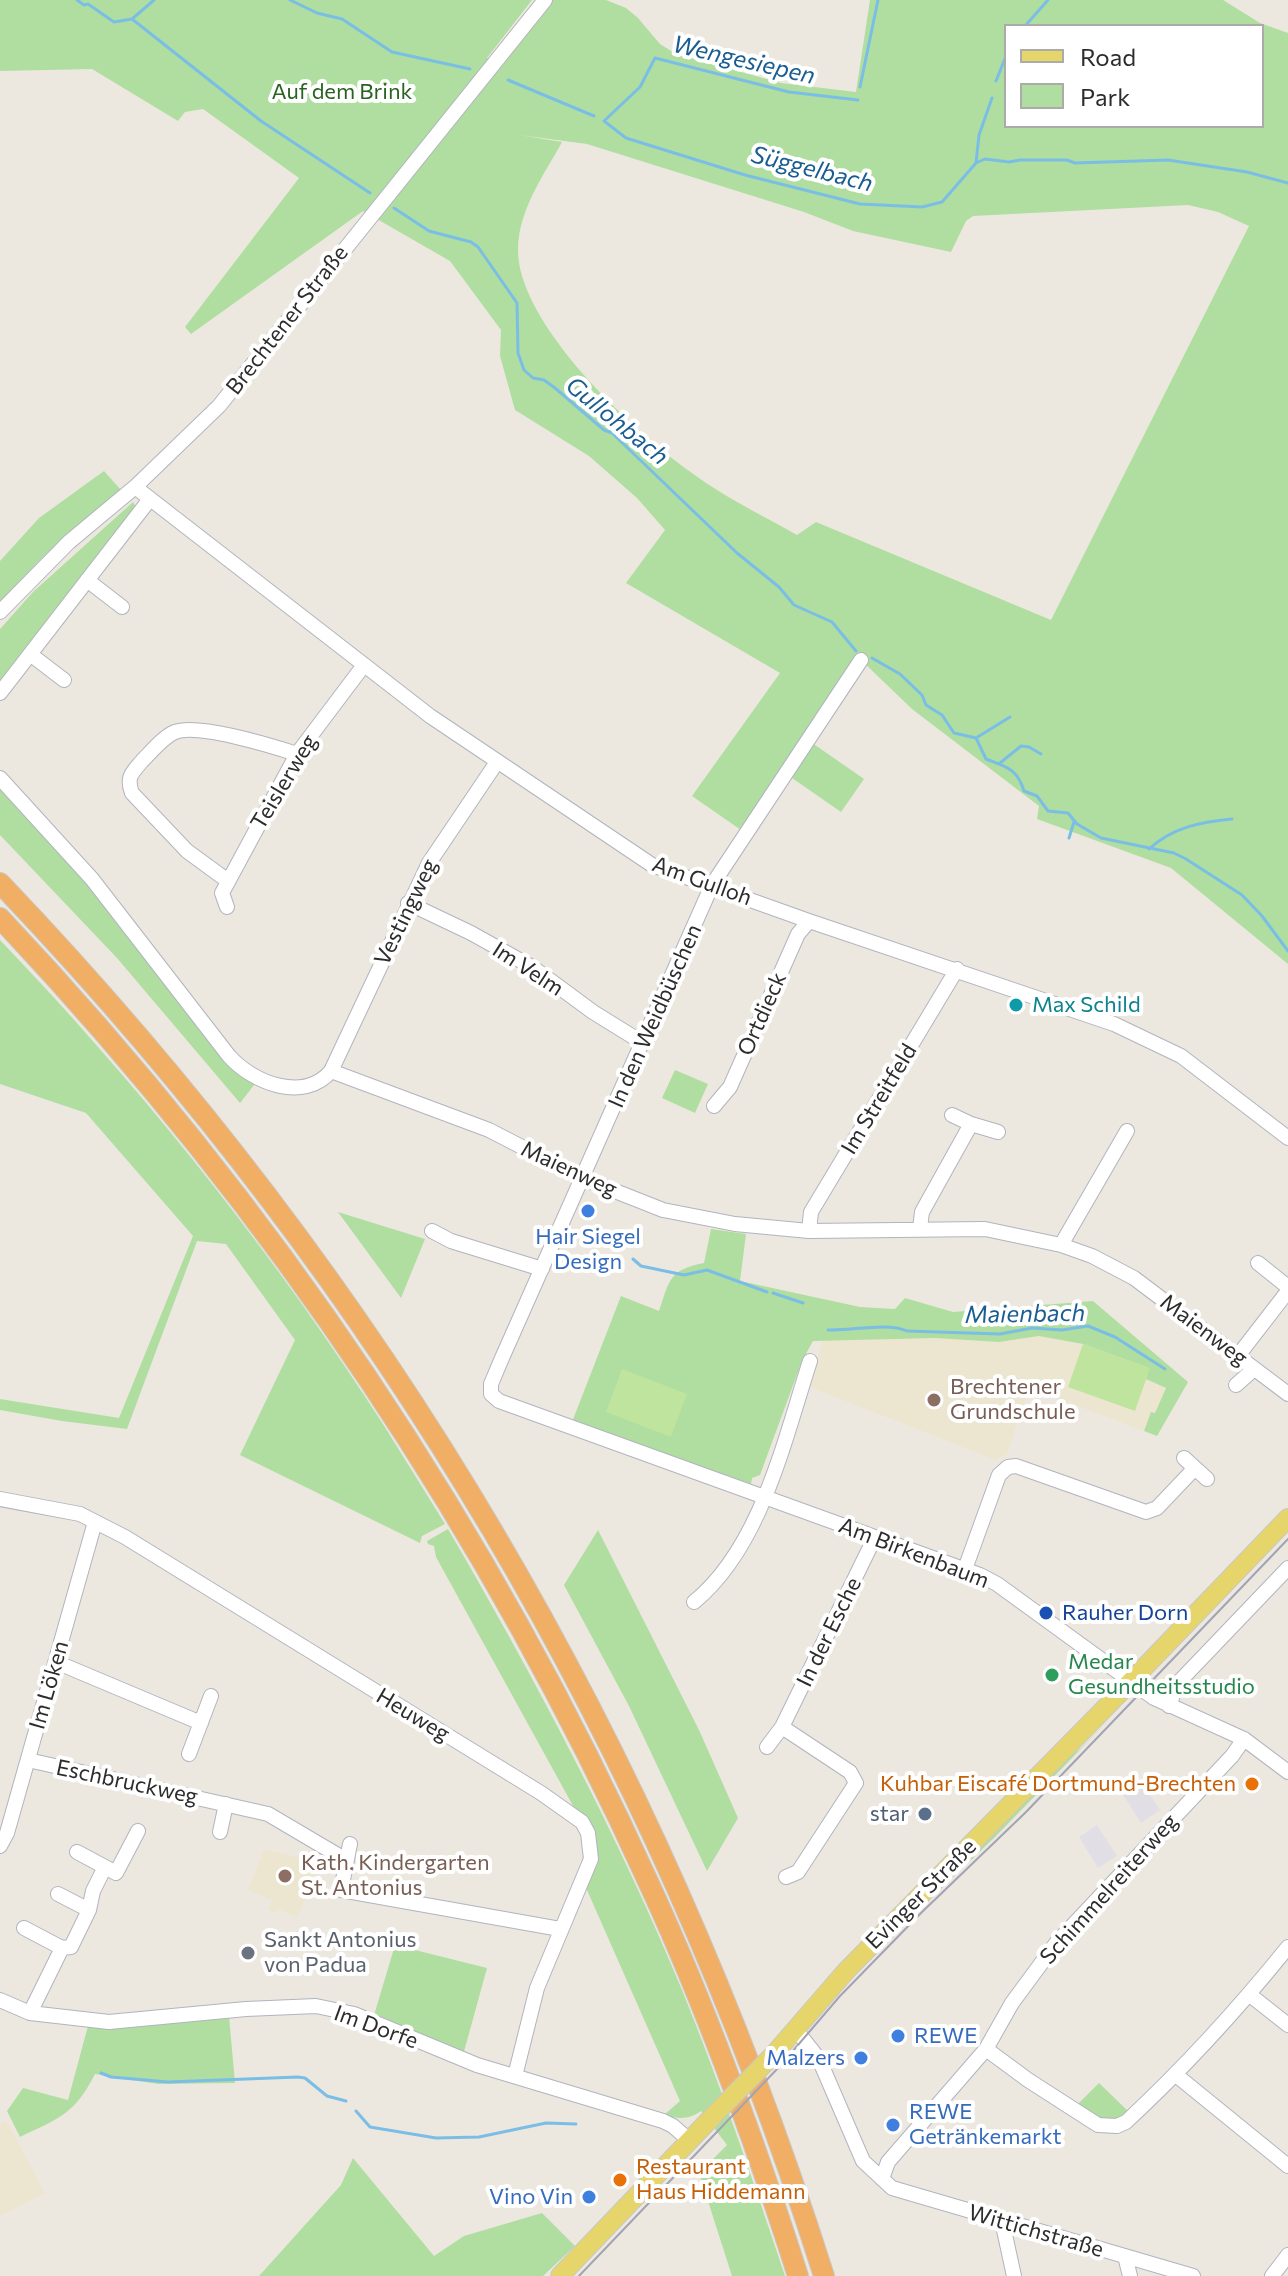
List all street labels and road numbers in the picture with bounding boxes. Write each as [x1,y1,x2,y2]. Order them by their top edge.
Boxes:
street label: Brechtener Straße [221,240,353,400]
street label: Teislerweg [245,730,323,834]
street label: Am Gulloh [649,851,755,911]
street label: Vestingweg [369,855,443,969]
street label: In den Weidbüschen [603,920,707,1112]
street label: Im Velm [487,936,569,1002]
street label: Ortdieck [732,968,792,1060]
street label: Im Streitfeld [836,1039,922,1159]
street label: Maienweg [517,1135,621,1203]
street label: Maienweg [1155,1289,1253,1371]
street label: Am Birkenbaum [835,1512,993,1594]
street label: In der Esche [791,1573,867,1691]
street label: Im Löken [24,1638,74,1732]
street label: Heuweg [371,1683,455,1747]
street label: Eschbruckweg [54,1754,200,1810]
street label: Schimmelreiterweg [1035,1808,1183,1970]
street label: Evinger Straße [860,1833,982,1955]
street label: Im Dorfe [330,2000,422,2054]
street label: Wittichstraße [965,2199,1107,2263]

